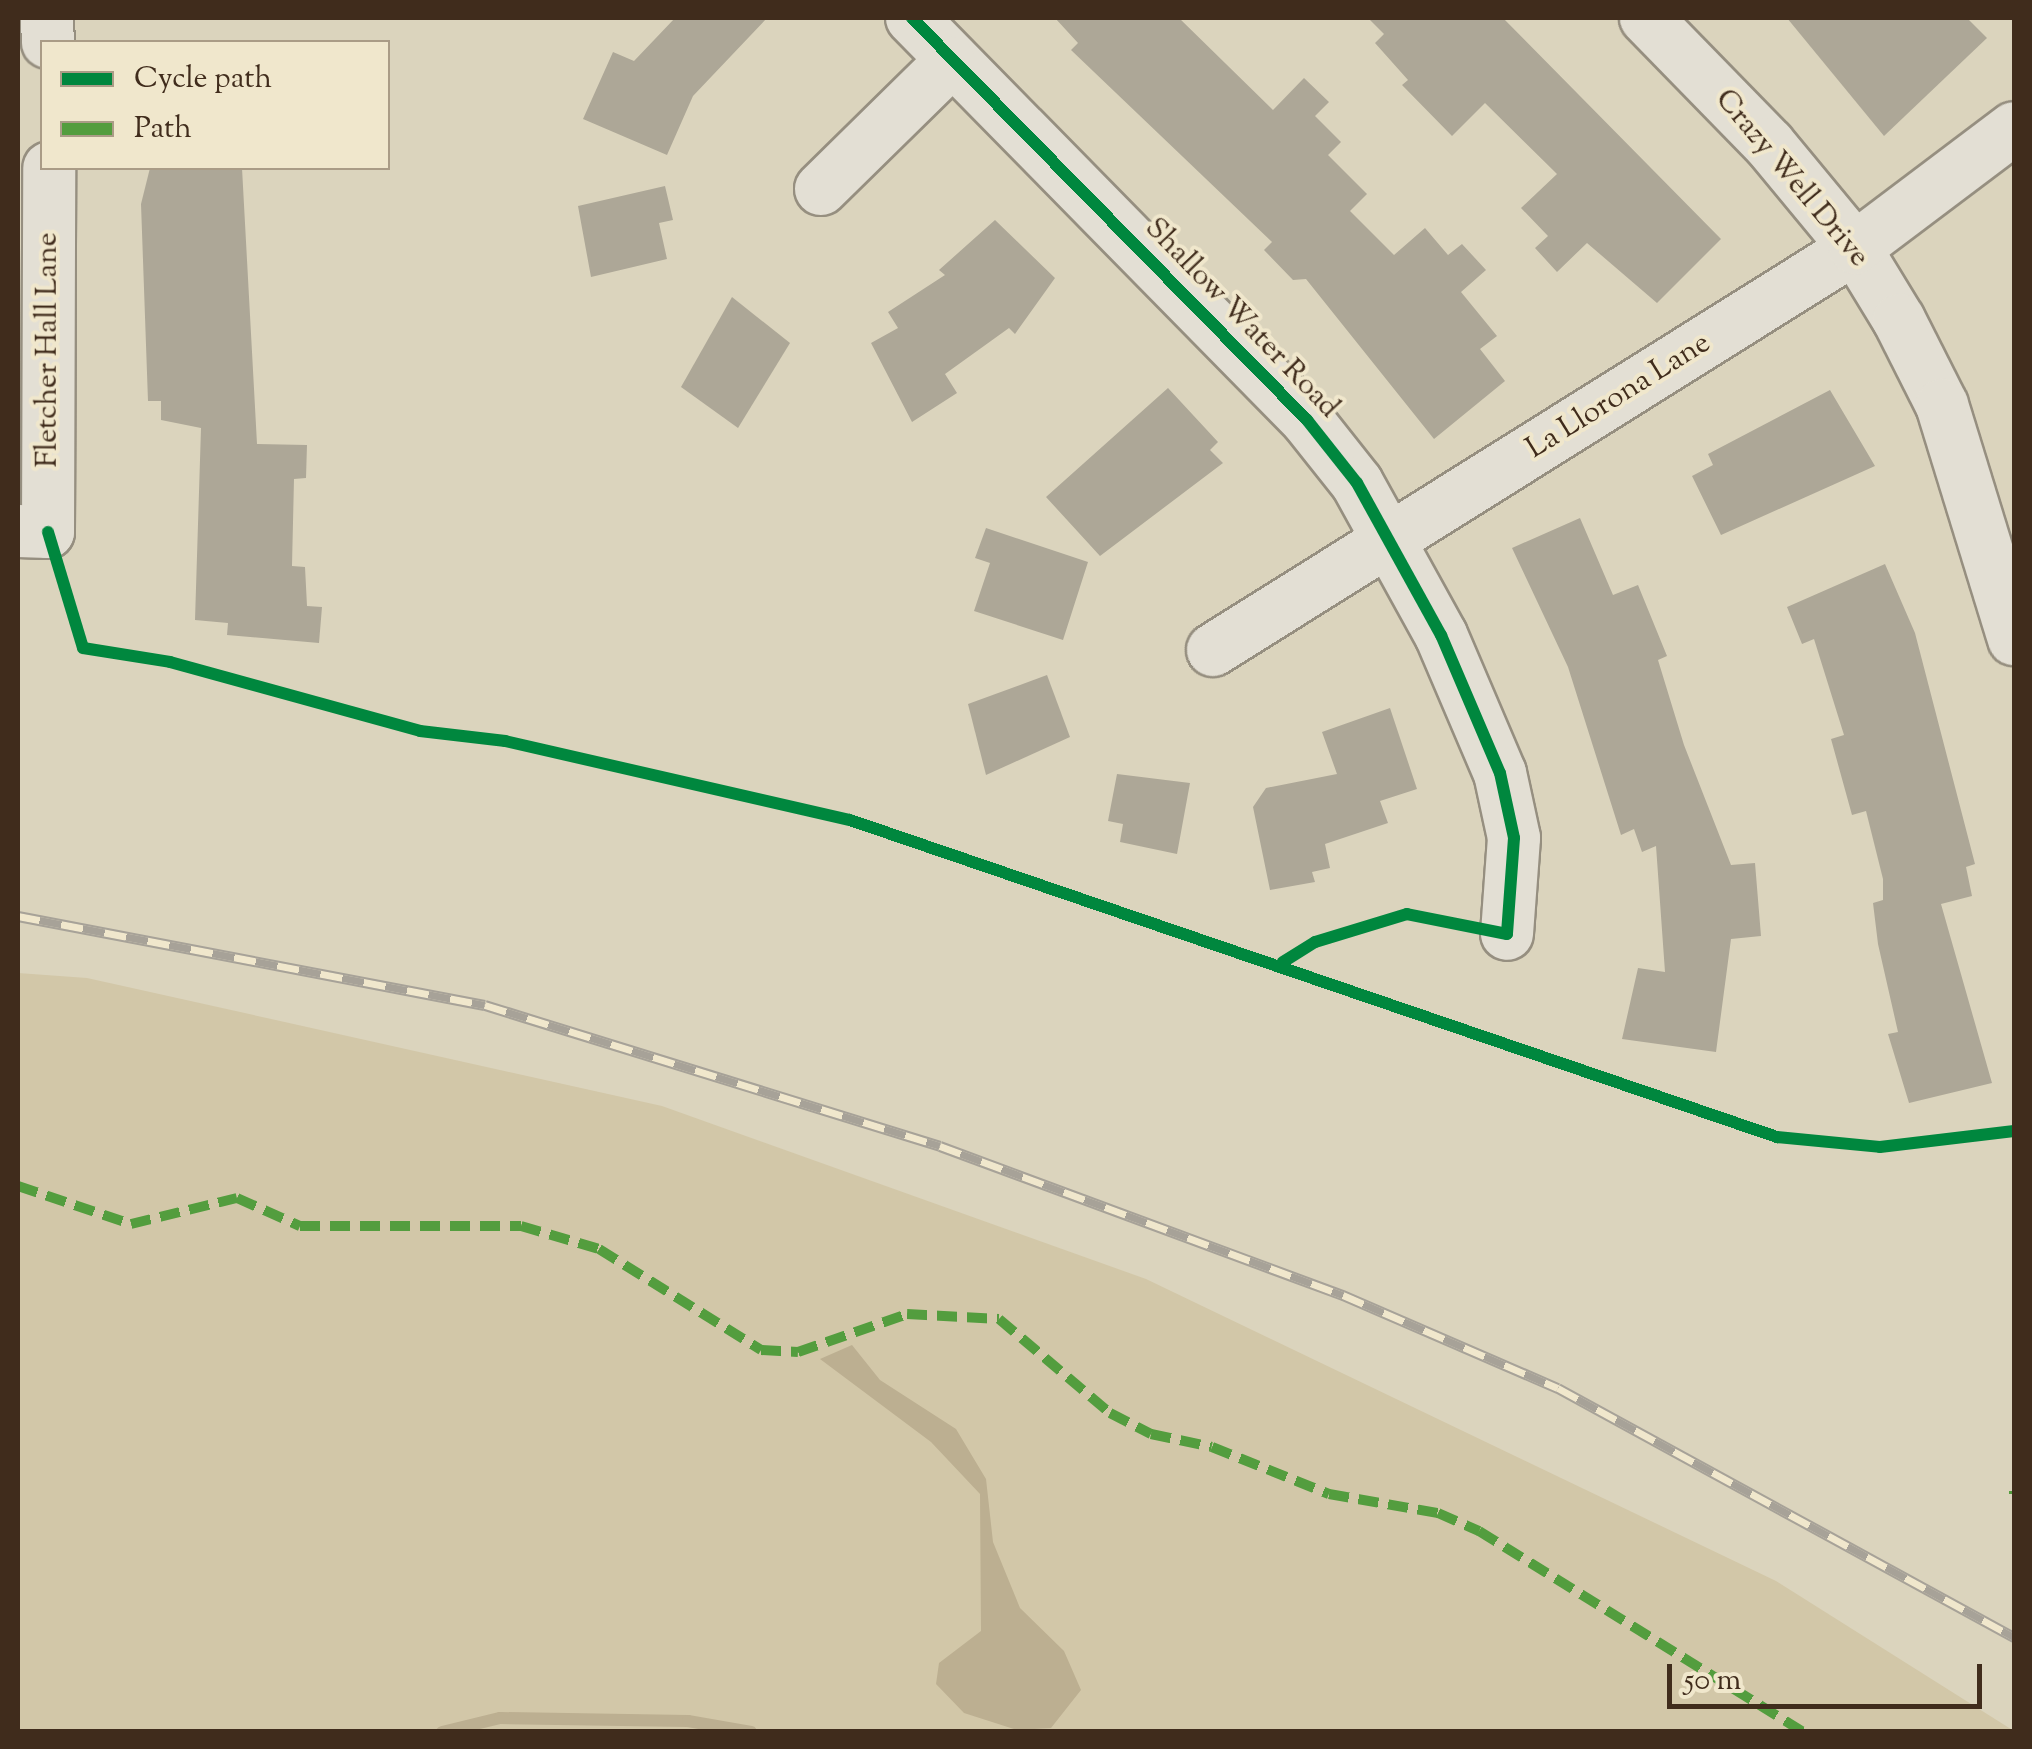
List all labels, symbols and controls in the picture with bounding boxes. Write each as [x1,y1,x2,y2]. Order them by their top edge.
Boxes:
legend [40,40,390,170]
text: Cycle path [134,58,272,101]
street label: Crazy Well Drive [1706,83,1876,275]
text: Path [134,108,192,151]
street label: Shallow Water Road [1136,211,1346,427]
street label: Fletcher Hall Lane [31,232,67,468]
street label: La Llorona Lane [1520,326,1718,468]
scale bar [1672,1644,1987,1706]
text: 50 m [1684,1660,1741,1703]

